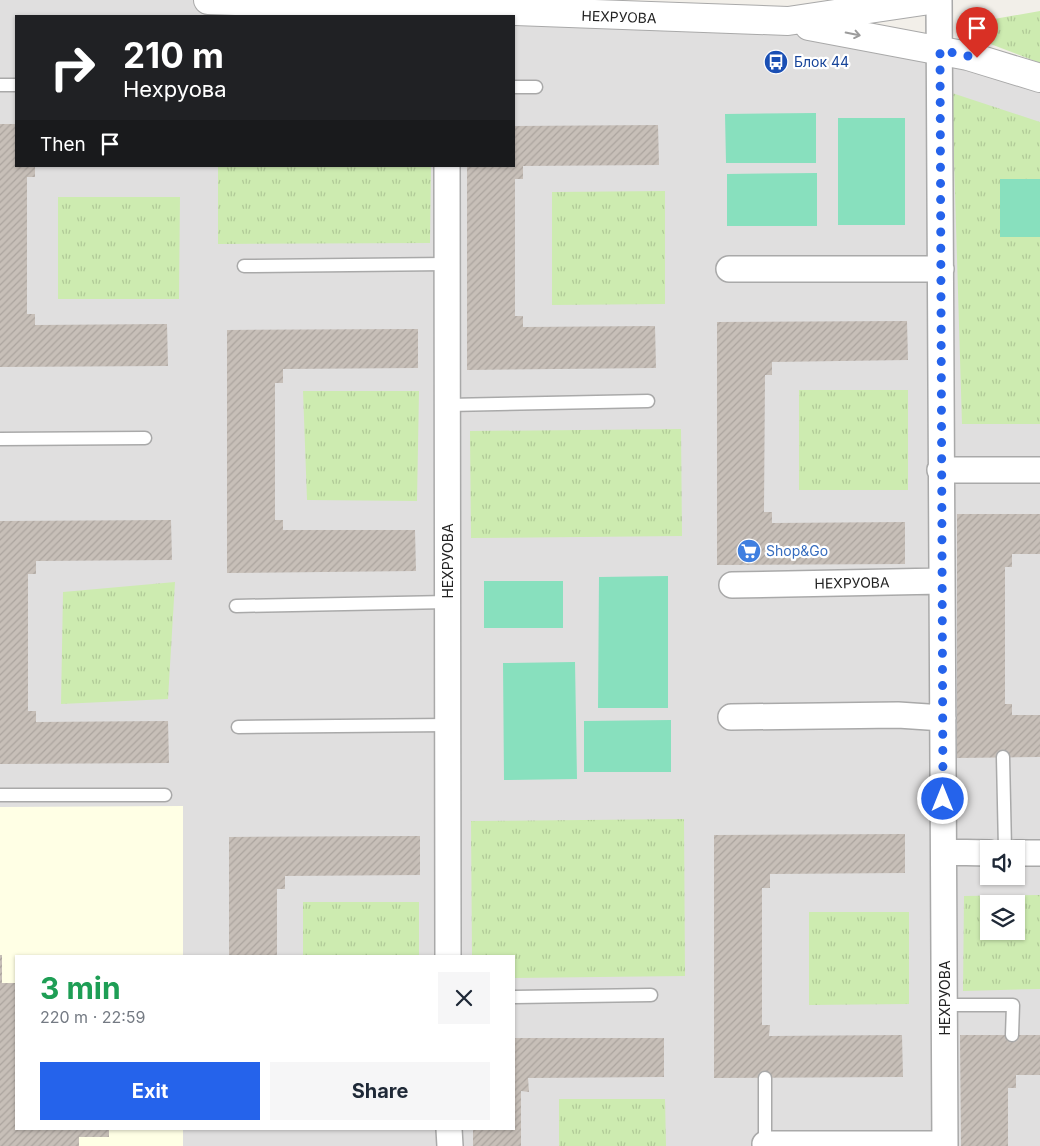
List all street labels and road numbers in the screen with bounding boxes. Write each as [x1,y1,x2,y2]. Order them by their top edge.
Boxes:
street label: НЕХРУОВА [581,7,657,26]
street label: НЕХРУОВА [439,523,456,599]
street label: НЕХРУОВА [814,573,890,592]
street label: НЕХРУОВА [936,960,953,1036]

